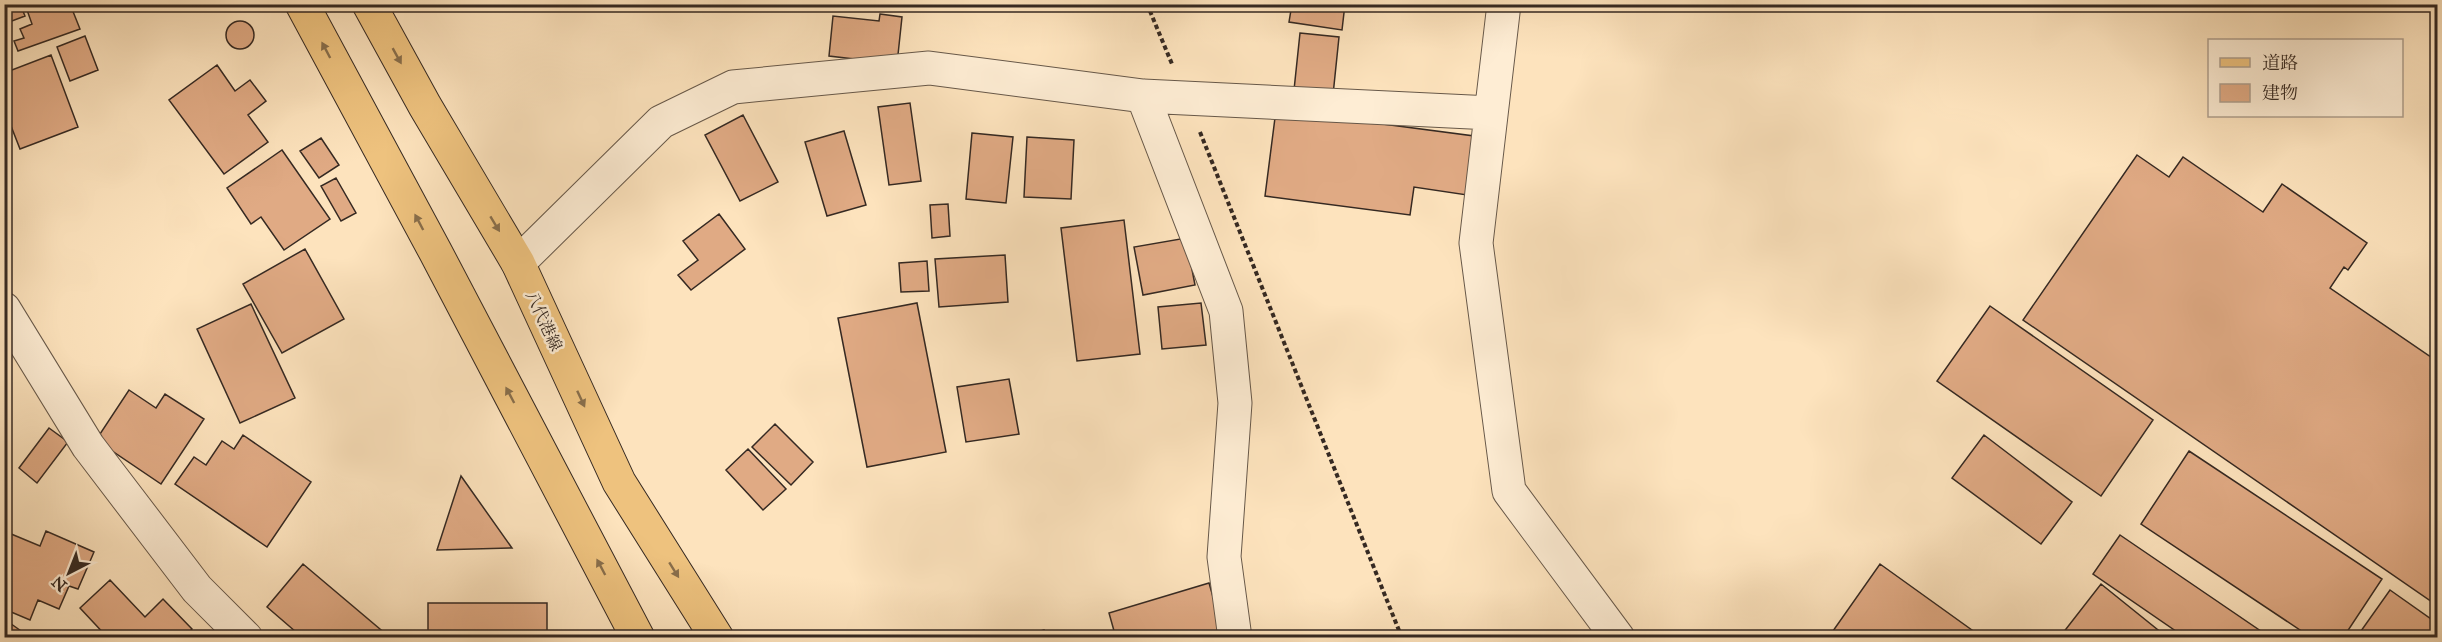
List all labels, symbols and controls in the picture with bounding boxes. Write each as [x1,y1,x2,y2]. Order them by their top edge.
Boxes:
legend [2208,39,2403,117]
one-way arrow [321,42,331,59]
one-way arrow [392,48,402,65]
text: 道路 [2262,52,2298,74]
text: 建物 [2262,82,2298,104]
one-way arrow [414,213,424,230]
one-way arrow [489,216,500,232]
street label: 八代港線 [522,288,566,354]
one-way arrow [505,386,515,403]
one-way arrow [576,391,585,408]
north arrow [39,543,99,603]
one-way arrow [596,558,606,575]
one-way arrow [669,562,680,578]
text: N [48,572,71,595]

